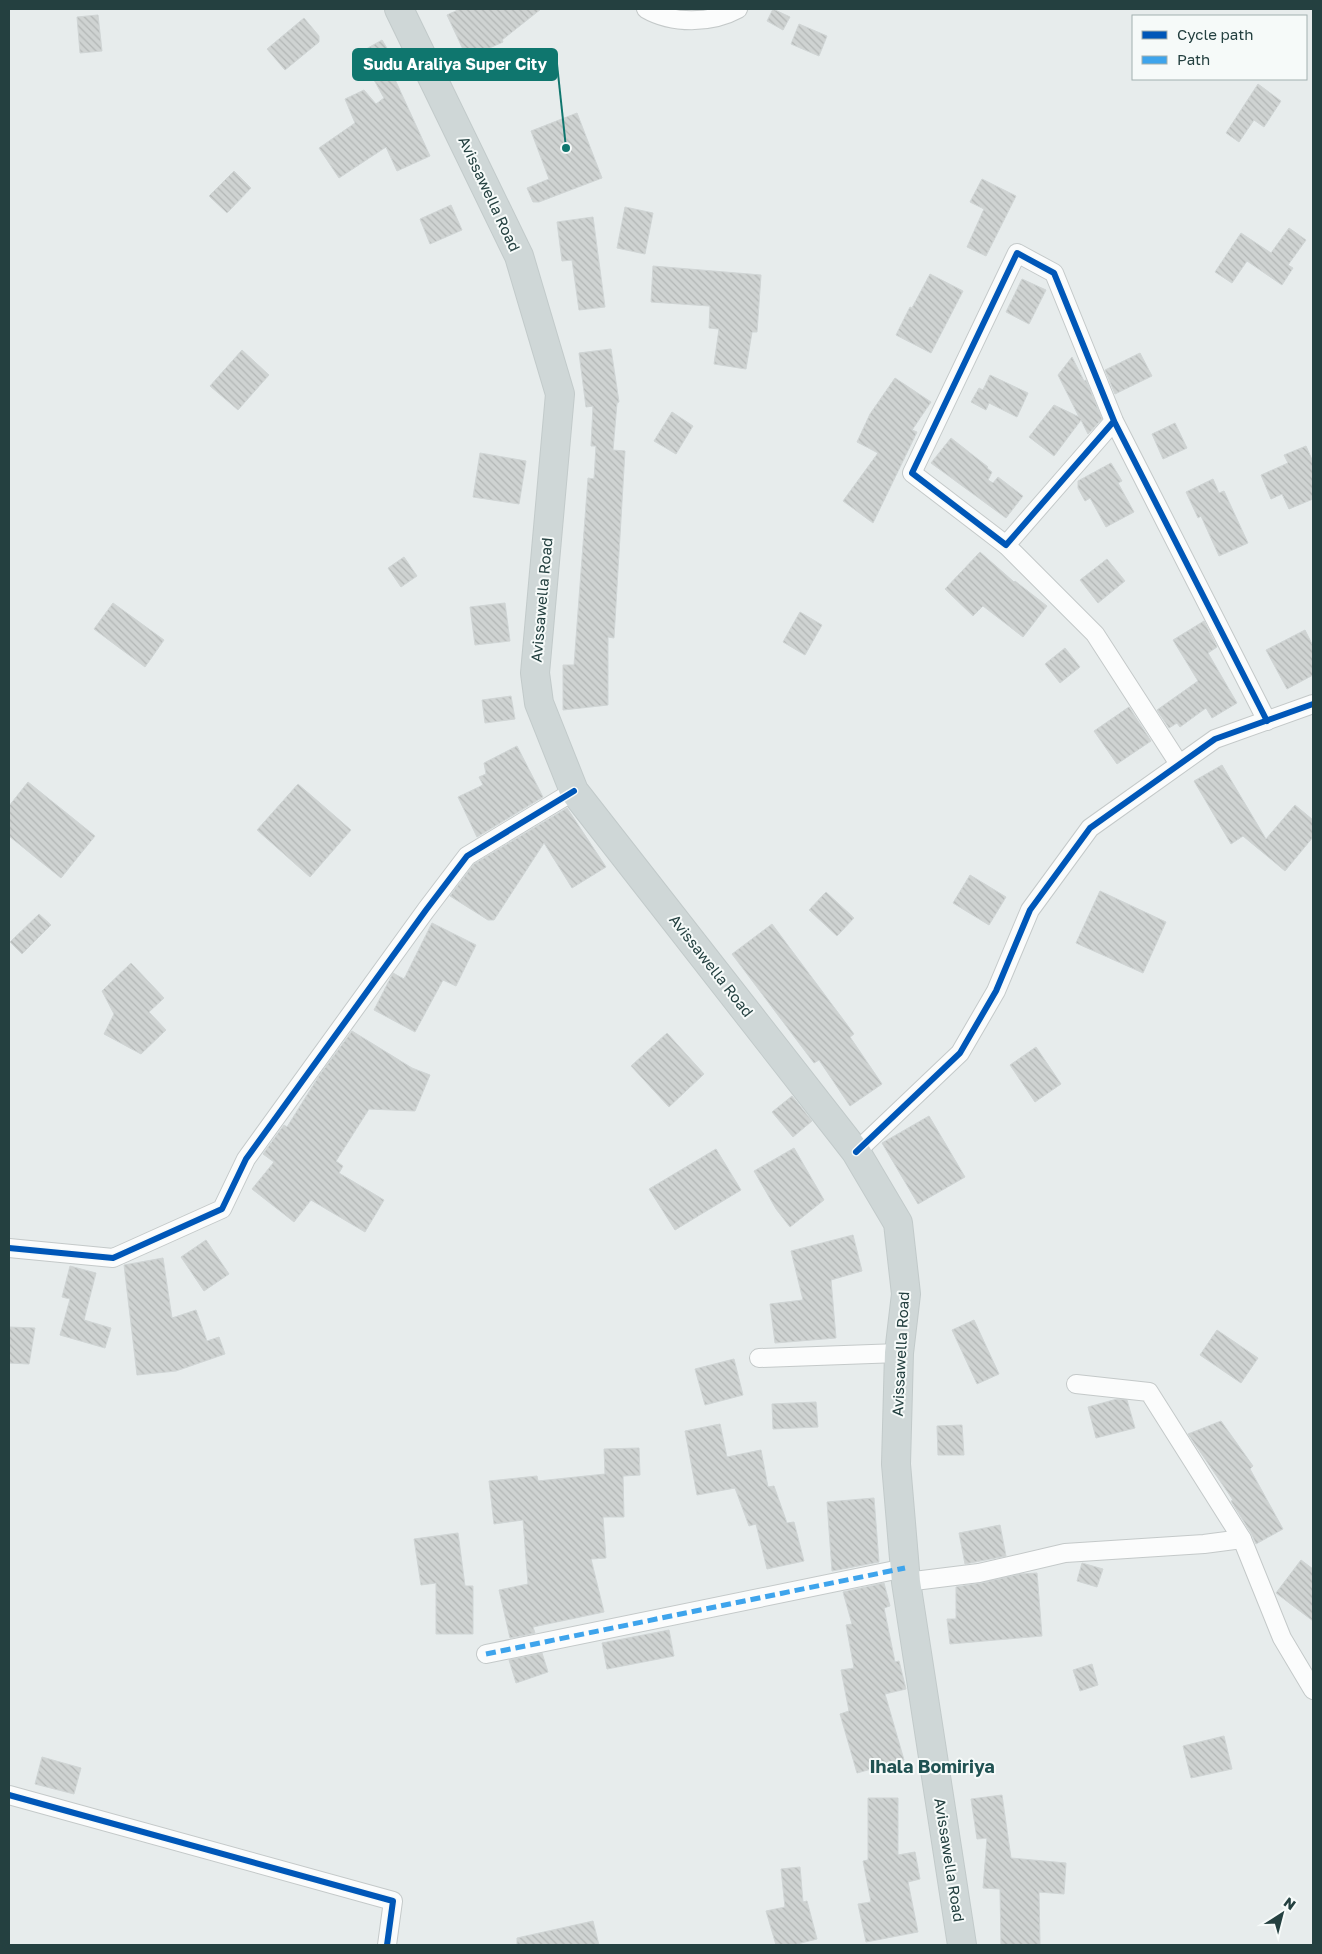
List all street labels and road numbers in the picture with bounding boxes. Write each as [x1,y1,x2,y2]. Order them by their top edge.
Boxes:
street label: Avissawella Road [455,133,524,254]
street label: Avissawella Road [527,537,555,663]
street label: Avissawella Road [666,911,757,1020]
street label: Avissawella Road [888,1291,912,1417]
street label: Avissawella Road [931,1797,969,1923]

